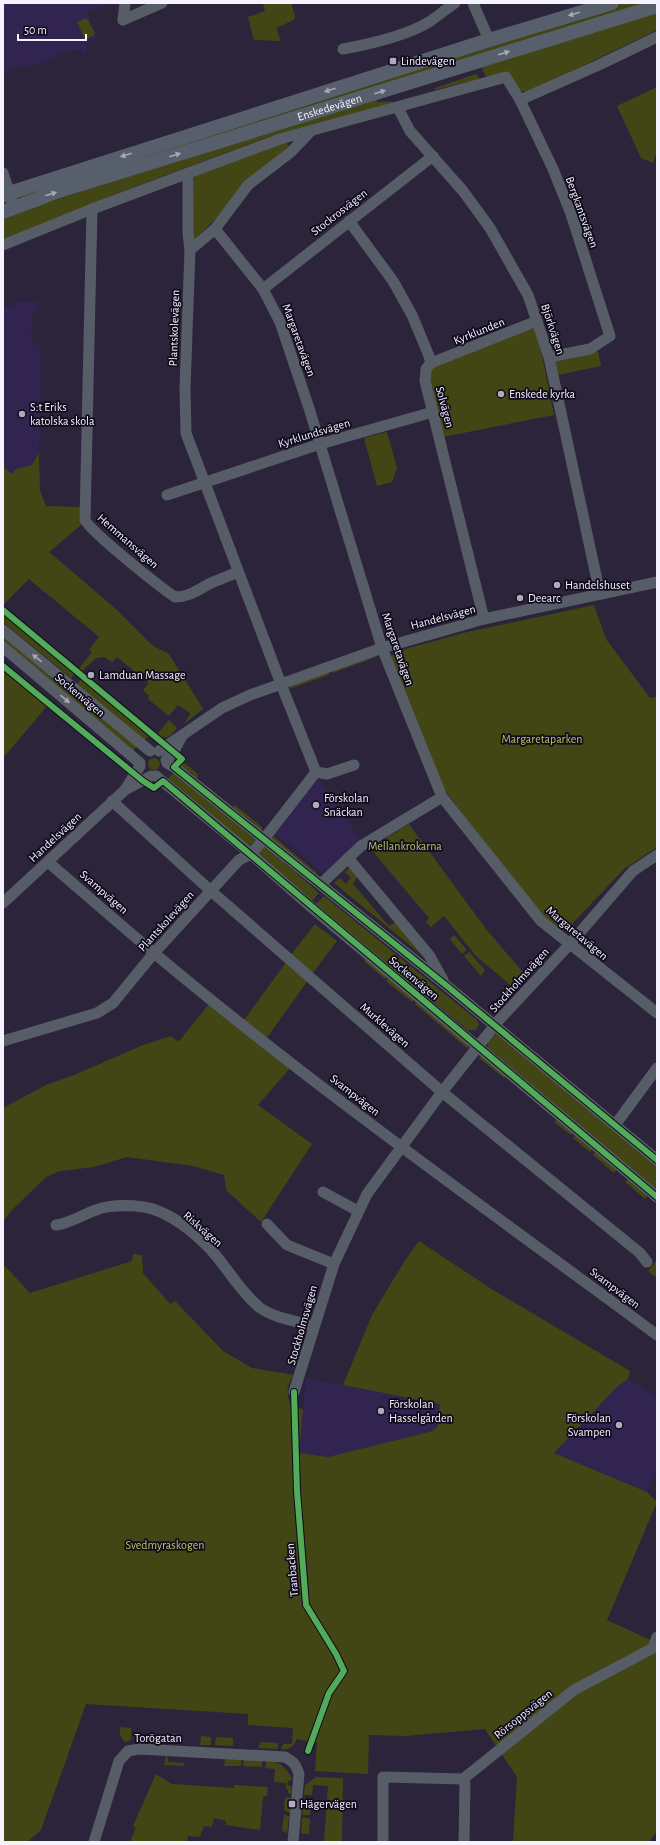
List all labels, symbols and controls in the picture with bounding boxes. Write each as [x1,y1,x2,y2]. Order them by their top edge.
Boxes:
one-way arrow [568,11,580,17]
scale bar [18,16,86,42]
text: 50 m [24,24,47,36]
one-way arrow [498,50,510,56]
place label: Lindevägen [401,55,455,67]
marker: Lindevägen [388,56,398,66]
one-way arrow [324,88,336,94]
one-way arrow [374,89,386,95]
street label: Enskedevägen [296,92,363,123]
one-way arrow [120,152,132,158]
one-way arrow [169,152,181,158]
street label: Bergkantsvägen [564,175,600,249]
street label: Stockrosvägen [309,186,369,238]
one-way arrow [45,191,57,197]
street label: Plantskolevägen [167,289,181,367]
street label: Margaretavägen [280,302,318,378]
street label: Björkvägen [538,302,567,356]
street label: Kyrklunden [452,315,507,348]
street label: Solvägen [434,385,456,429]
place label: Enskede kyrka [509,388,576,401]
marker: Enskede kyrka [496,389,506,399]
place label: S:t Eriks katolska skola [30,401,95,427]
marker: S:t Eriks katolska skola [17,409,27,419]
street label: Kyrklundsvägen [277,416,352,451]
street label: Hemmansvägen [95,511,161,571]
place label: Handelshuset [565,579,630,591]
marker: Handelshuset [552,580,562,590]
place label: Deearc [528,592,561,604]
marker: Deearc [515,593,525,603]
street label: Handelsvägen [409,603,477,631]
street label: Margaretavägen [380,611,416,687]
one-way arrow [32,654,43,663]
place label: Lamduan Massage [99,669,186,681]
marker: Lamduan Massage [86,670,96,680]
street label: Sockenvägen [53,671,107,719]
one-way arrow [60,695,70,704]
park label: Margaretaparken [502,733,582,745]
place label: Förskolan Snäckan [324,792,369,818]
marker: Förskolan Snäckan [311,800,321,810]
street label: Handelsvägen [27,810,83,864]
park label: Mellankrokarna [368,840,442,852]
street label: Svampvägen [78,868,130,916]
street label: Plantskolevägen [136,888,196,954]
street label: Margaretavägen [544,904,610,962]
street label: Stockholmsvägen [487,945,551,1015]
street label: Sockenvägen [387,954,441,1002]
street label: Murklevägen [358,1000,412,1050]
street label: Svampvägen [328,1072,382,1118]
street label: Riskvägen [181,1209,225,1249]
street label: Svampvägen [588,1265,642,1311]
street label: Stockholmsvägen [285,1284,319,1366]
place label: Förskolan Hasselgården [389,1398,453,1424]
marker: Förskolan Hasselgården [376,1406,386,1416]
place label: Förskolan Svampen [566,1412,611,1438]
marker: Förskolan Svampen [614,1420,624,1430]
park label: Svedmyraskogen [125,1539,205,1552]
street label: Tranbacken [284,1543,300,1597]
street label: Rörsoppsvägen [492,1687,554,1741]
street label: Torögatan [134,1732,182,1744]
place label: Hägervägen [300,1798,357,1810]
marker: Hägervägen [287,1799,297,1809]

